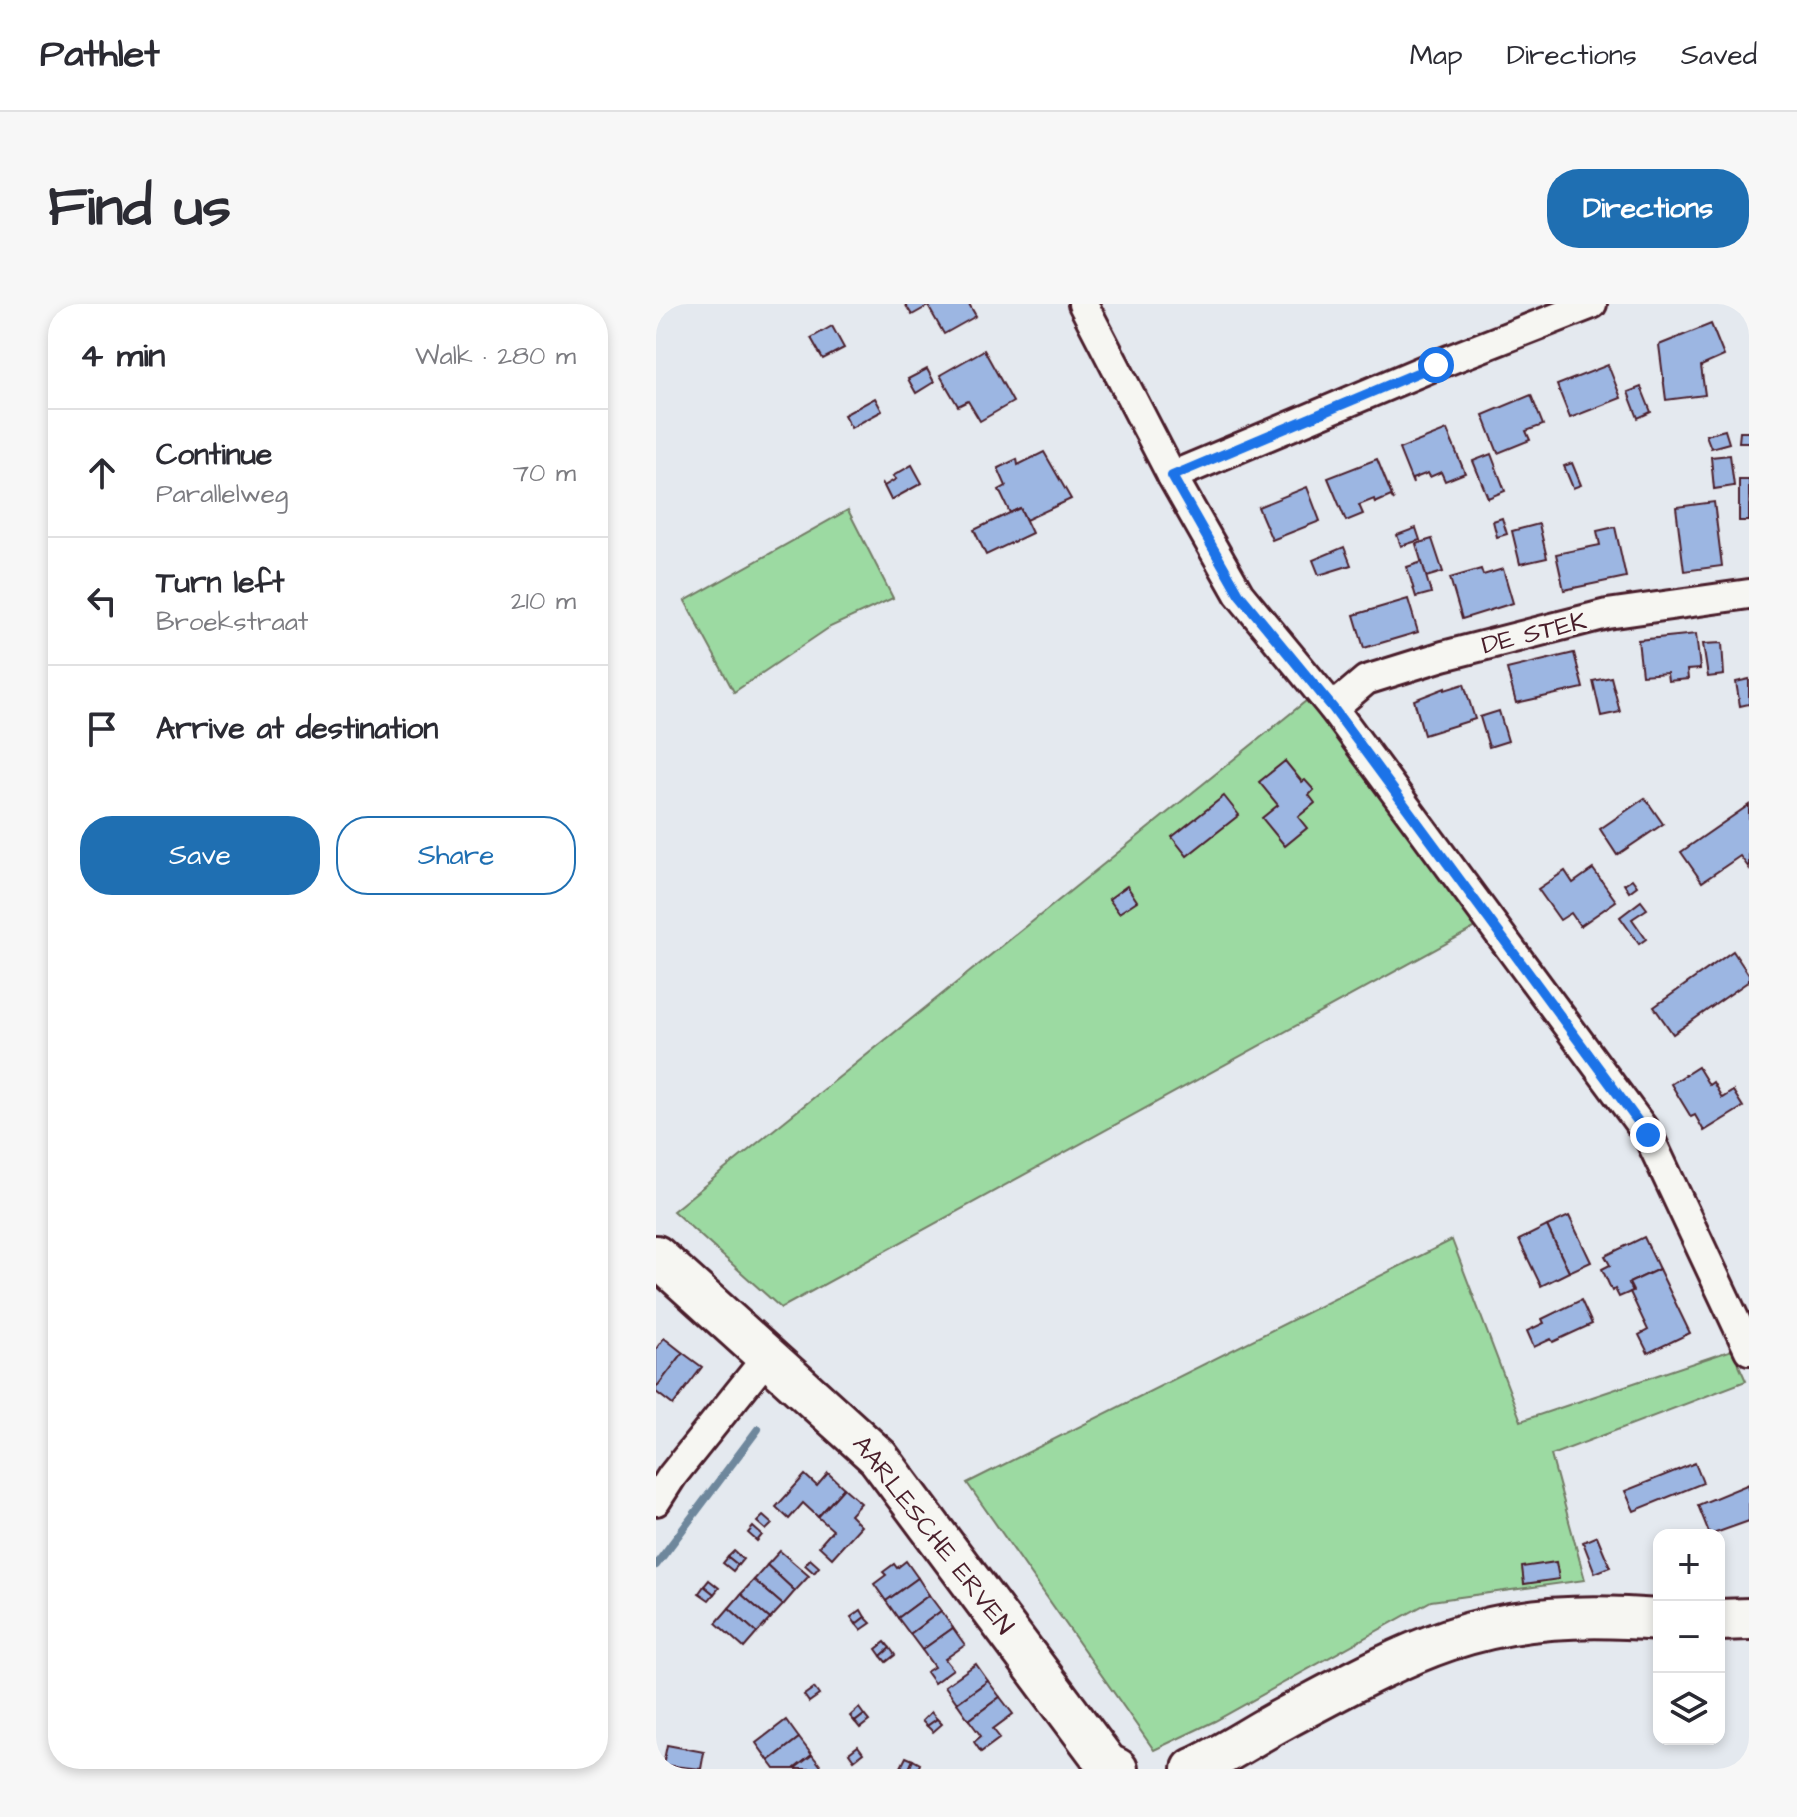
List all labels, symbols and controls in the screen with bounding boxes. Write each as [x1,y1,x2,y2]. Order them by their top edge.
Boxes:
text: Pathlet [40,29,160,81]
text: Map [1410,36,1463,75]
text: Directions [1507,36,1637,75]
text: Saved [1681,36,1757,75]
text: Find us [48,169,231,247]
button: Directions [1547,169,1749,248]
text: 4 min [80,332,165,380]
text: Walk · 280 m [415,338,576,374]
route start [1418,347,1454,383]
text: Continue [156,434,272,476]
icon: ahead [80,451,124,495]
text: 70 m [513,455,576,491]
text: Parallelweg [156,476,288,512]
text: Turn left [156,562,284,604]
icon: left [80,579,124,623]
text: 210 m [511,583,576,619]
street label: DE STEK [1478,603,1590,663]
text: Broekstraat [156,604,308,640]
icon: arrive [80,707,124,751]
text: Arrive at destination [156,708,438,750]
button: Save [80,816,320,895]
button: Share [336,816,576,895]
route end [1630,1117,1666,1153]
street label: AARLESCHE ERVEN [844,1428,1022,1642]
map controls [1653,1529,1725,1745]
button: + [1653,1529,1725,1601]
button: − [1653,1601,1725,1673]
button: layers [1653,1673,1725,1745]

